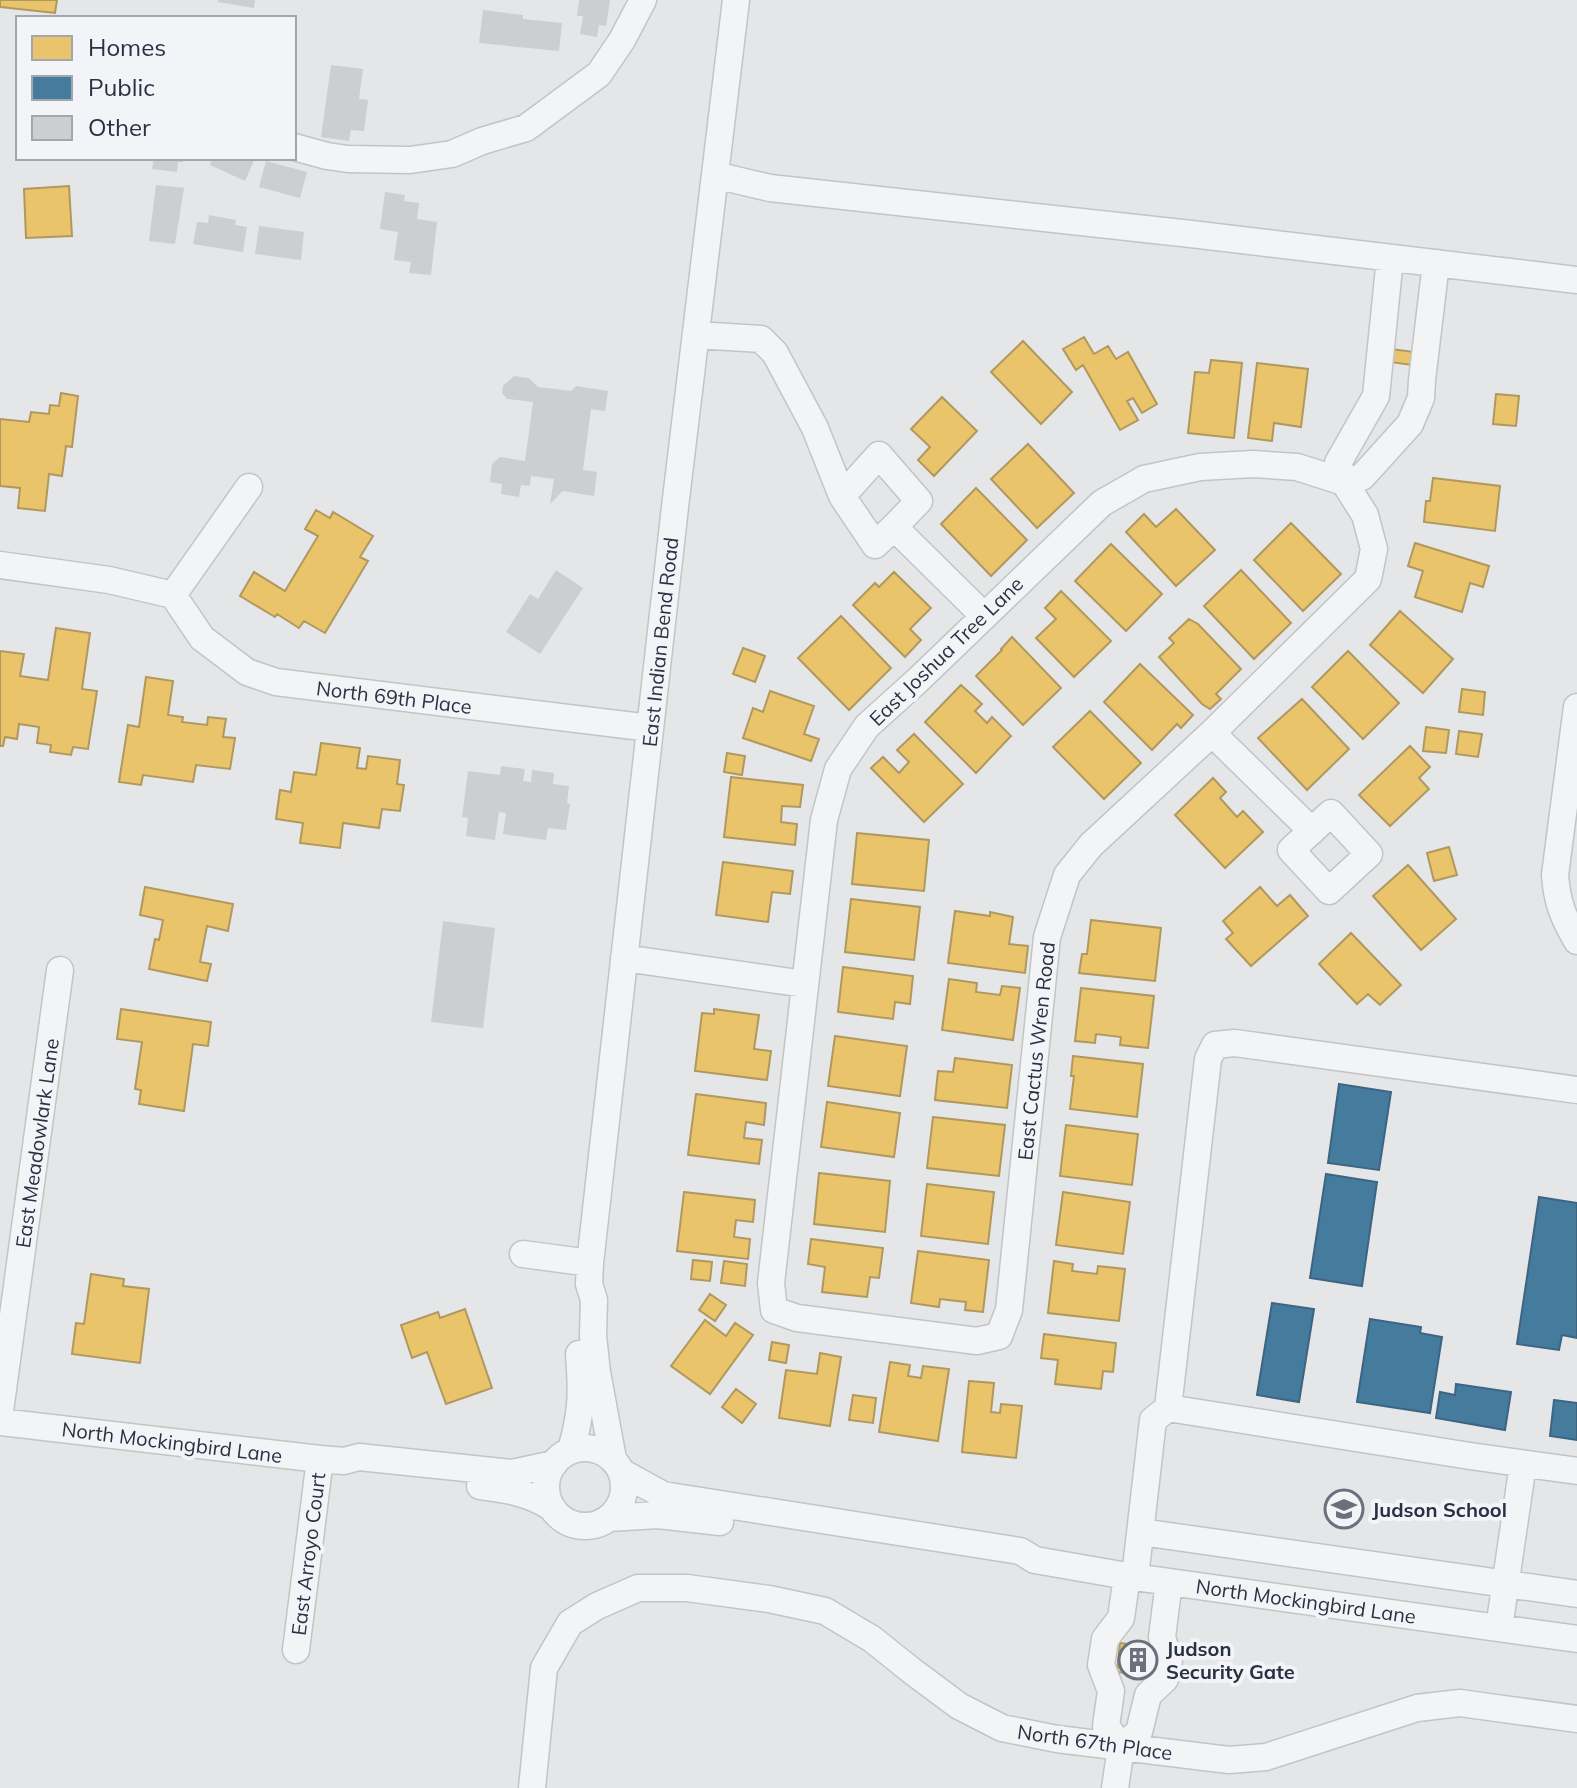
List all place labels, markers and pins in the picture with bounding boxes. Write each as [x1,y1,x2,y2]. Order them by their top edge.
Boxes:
school or university icon: Judson School [1323,1488,1365,1530]
place label: Judson School [1372,1497,1507,1522]
place label: Judson Security Gate [1166,1636,1295,1684]
building icon: Judson Security Gate [1117,1639,1159,1681]

